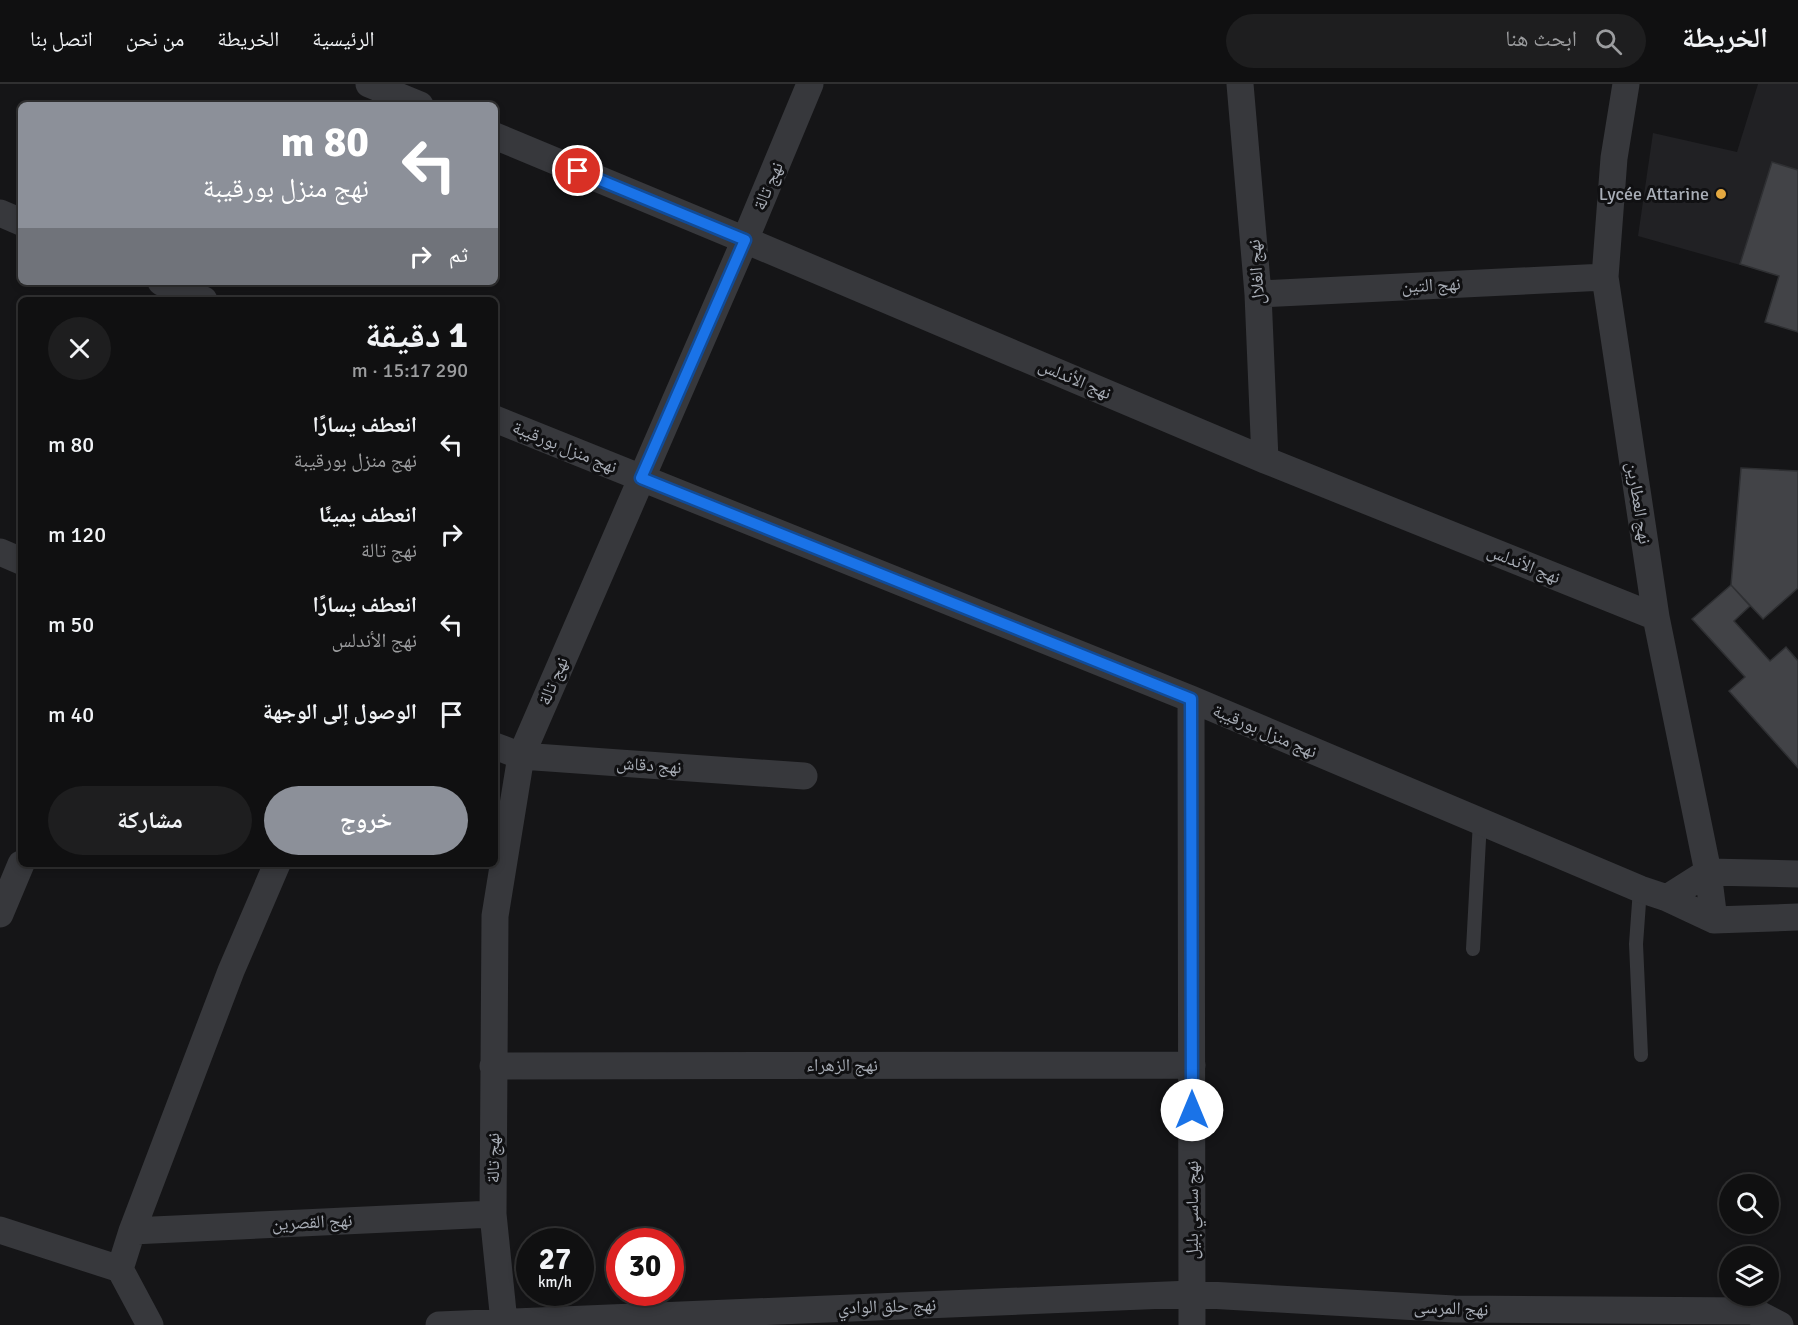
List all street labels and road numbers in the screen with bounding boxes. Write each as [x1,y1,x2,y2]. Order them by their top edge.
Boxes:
street label: نهج تالة [748,158,789,214]
street label: نهج الغلال [1243,239,1270,305]
street label: نهج التين [1401,272,1461,299]
street label: نهج الأندلس [1035,354,1115,405]
street label: نهج منزل بورقيبة [509,416,621,479]
street label: نهج العطارين [1621,460,1656,546]
street label: نهج الأندلس [1484,539,1564,590]
street label: نهج تالة [533,653,574,709]
street label: نهج منزل بورقيبة [1209,699,1320,764]
street label: نهج دقاش [615,752,683,779]
street label: نهج الزهراء [806,1054,878,1077]
street label: نهج تالة [482,1133,505,1183]
street label: نهج ساسي بليل [1181,1161,1207,1259]
street label: نهج القصرين [271,1209,353,1236]
street label: نهج حلق الوادي [837,1293,937,1322]
street label: نهج المرسى [1413,1296,1489,1321]

